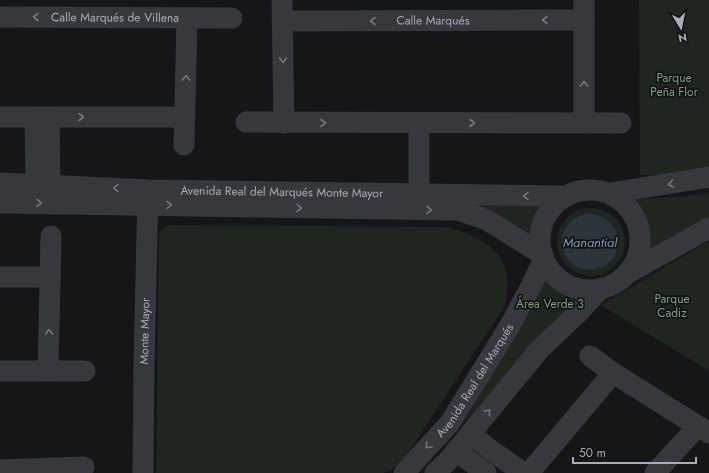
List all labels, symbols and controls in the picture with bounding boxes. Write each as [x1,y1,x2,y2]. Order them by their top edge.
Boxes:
street label: Calle Marqués de Villena [51,8,179,27]
north arrow [661,8,701,48]
street label: Calle Marqués [396,11,470,30]
one-way arrow [33,13,39,21]
one-way arrow [542,16,548,24]
one-way arrow [370,17,376,25]
text: N [677,29,688,46]
one-way arrow [279,57,287,63]
park label: Parque Peña Flor [650,69,699,101]
one-way arrow [181,75,190,81]
one-way arrow [580,81,588,87]
one-way arrow [78,113,84,121]
one-way arrow [320,119,326,127]
one-way arrow [469,119,475,127]
one-way arrow [668,179,674,188]
street label: Avenida Real del Marqués Monte Mayor [180,181,384,202]
one-way arrow [113,184,119,192]
one-way arrow [523,191,529,200]
one-way arrow [36,199,42,208]
one-way arrow [166,201,172,209]
one-way arrow [296,203,302,212]
one-way arrow [426,206,432,214]
water label: Manantial [563,233,618,252]
park label: Parque Cadiz [654,290,690,322]
park label: Área Verde 3 [516,295,584,313]
street label: Monte Mayor [135,297,155,364]
street label: Avenida Real del Marqués [432,320,518,442]
one-way arrow [44,329,53,335]
one-way arrow [484,409,491,416]
scale bar [573,439,696,465]
one-way arrow [426,441,433,449]
text: 50 m [579,444,606,462]

